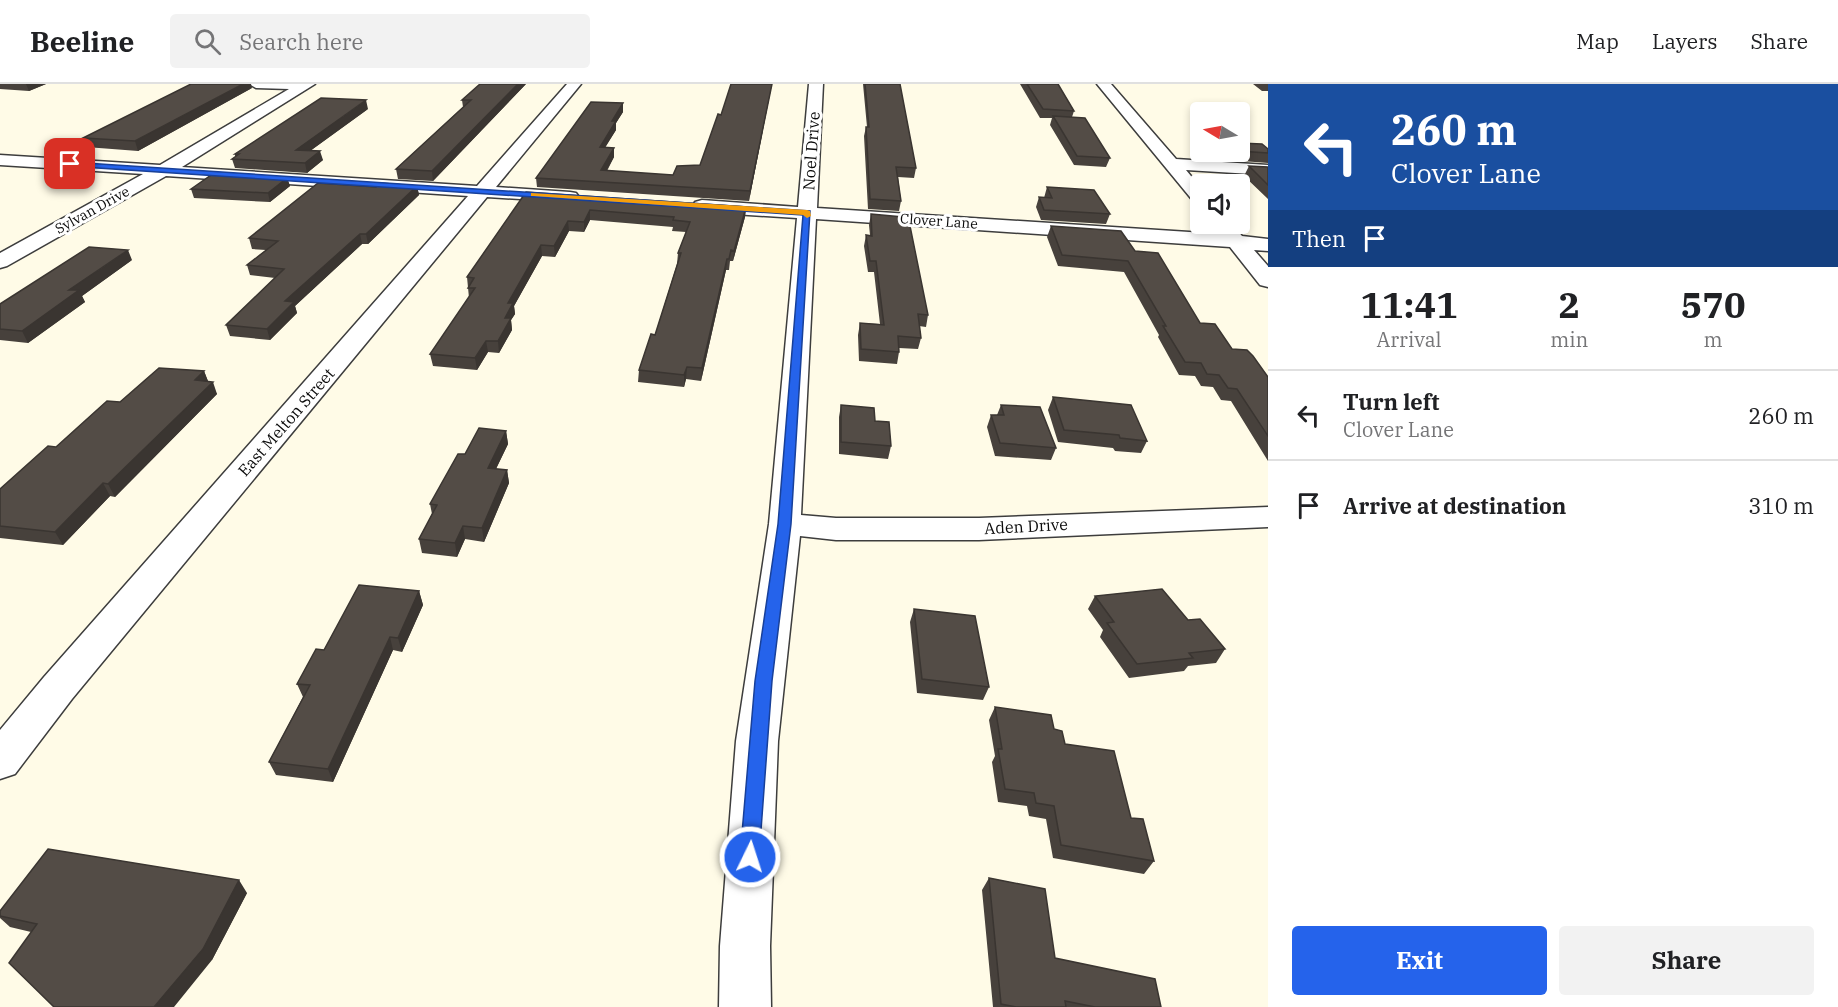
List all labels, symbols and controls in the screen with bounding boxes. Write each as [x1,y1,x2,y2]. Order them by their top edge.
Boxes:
search box [170,14,590,68]
text: Beeline [30,23,134,60]
icon: search [191,25,224,58]
text: Search here [239,27,363,56]
text: Map [1576,27,1619,55]
text: Layers [1652,27,1718,55]
text: Share [1751,27,1808,55]
north arrow [1190,102,1250,162]
map controls [1190,102,1250,234]
text: 260 m [1391,102,1517,157]
icon: left [1292,108,1370,186]
street label: Noel Drive [798,111,824,191]
pin [44,138,95,189]
icon: arrive [53,147,86,180]
text: Clover Lane [1391,155,1541,190]
button: sound [1190,174,1250,234]
street label: Sylvan Drive [52,182,132,238]
street label: Clover Lane [900,209,978,233]
icon: arrive [1358,222,1391,255]
text: Then [1292,224,1346,253]
text: 11:41 [1360,281,1458,328]
text: 2 [1558,281,1580,328]
text: 570 [1681,281,1746,328]
text: Arrival [1377,326,1442,353]
text: min [1550,326,1588,353]
text: m [1704,326,1723,353]
street label: East Melton Street [234,364,339,480]
text: Turn left [1343,387,1439,416]
icon: left [1292,399,1325,432]
text: 260 m [1748,401,1814,430]
text: Clover Lane [1343,416,1454,443]
icon: arrive [1292,489,1325,522]
text: Arrive at destination [1343,491,1566,520]
text: 310 m [1748,491,1814,520]
street label: Aden Drive [984,514,1068,538]
position arrow [718,825,782,889]
button: Exit [1292,926,1547,995]
button: Share [1559,926,1814,995]

